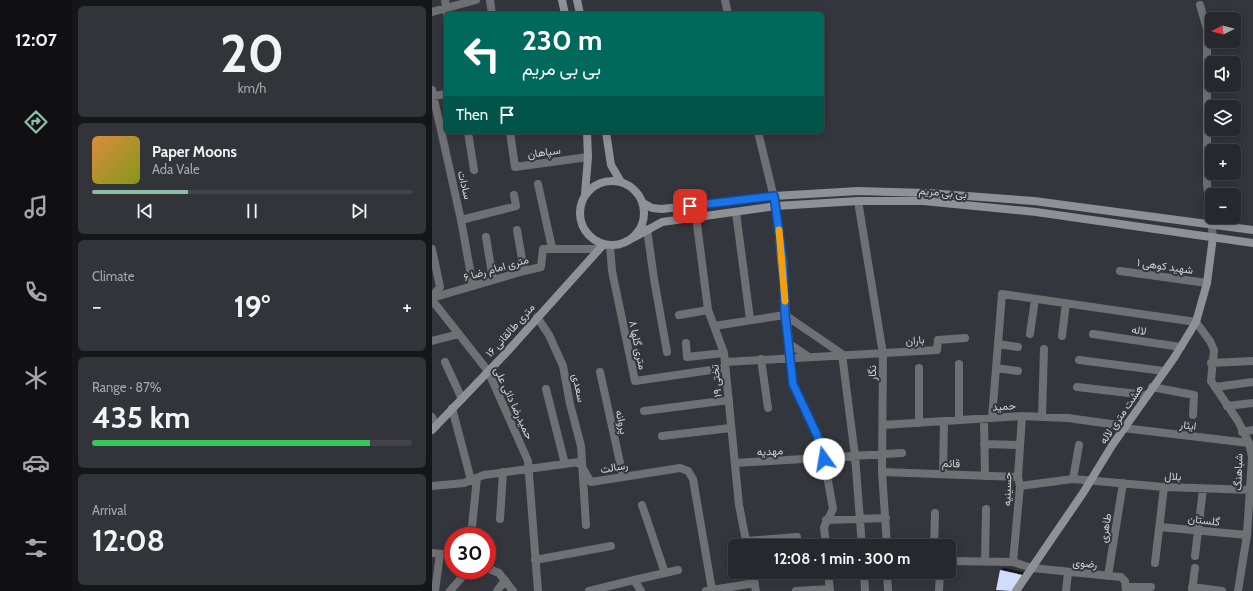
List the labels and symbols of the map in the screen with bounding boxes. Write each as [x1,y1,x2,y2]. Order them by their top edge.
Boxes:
north arrow [1205,12,1241,48]
street label: سپاهان [526,143,562,162]
street label: سادات [455,169,475,201]
street label: بی بی مریم [918,183,968,202]
pin [673,189,707,223]
street label: ۶ متری امام رضا [462,252,531,285]
street label: شهید کوهی ۱ [1136,255,1194,277]
street label: ۱۶ متری طالقانی [482,300,538,360]
street label: ۸ متری گلها [626,319,650,371]
street label: لاله [1131,322,1147,338]
street label: باران [905,332,925,348]
street label: تختی ۱۹ [707,363,725,398]
street label: حمیدرضا دائی علی [491,365,537,441]
street label: نگار [865,365,879,382]
street label: سعدی [569,373,589,404]
street label: هشت متری لاله [1096,381,1146,447]
street label: حمید [992,398,1016,414]
street label: پروانه [612,409,631,436]
street label: ایثار [1178,417,1197,433]
position arrow [803,438,845,480]
street label: مهدیه [756,443,784,459]
street label: شباهنگ [1230,453,1246,491]
street label: قائم [942,456,960,471]
street label: رسالت [599,458,629,476]
street label: بلال [1164,468,1182,484]
street label: حسینیه [999,472,1015,506]
street label: گلستان [1187,511,1221,529]
street label: طاهری [1096,512,1114,544]
speed limit sign: 30 [444,527,496,579]
street label: رضوی [1072,555,1098,571]

